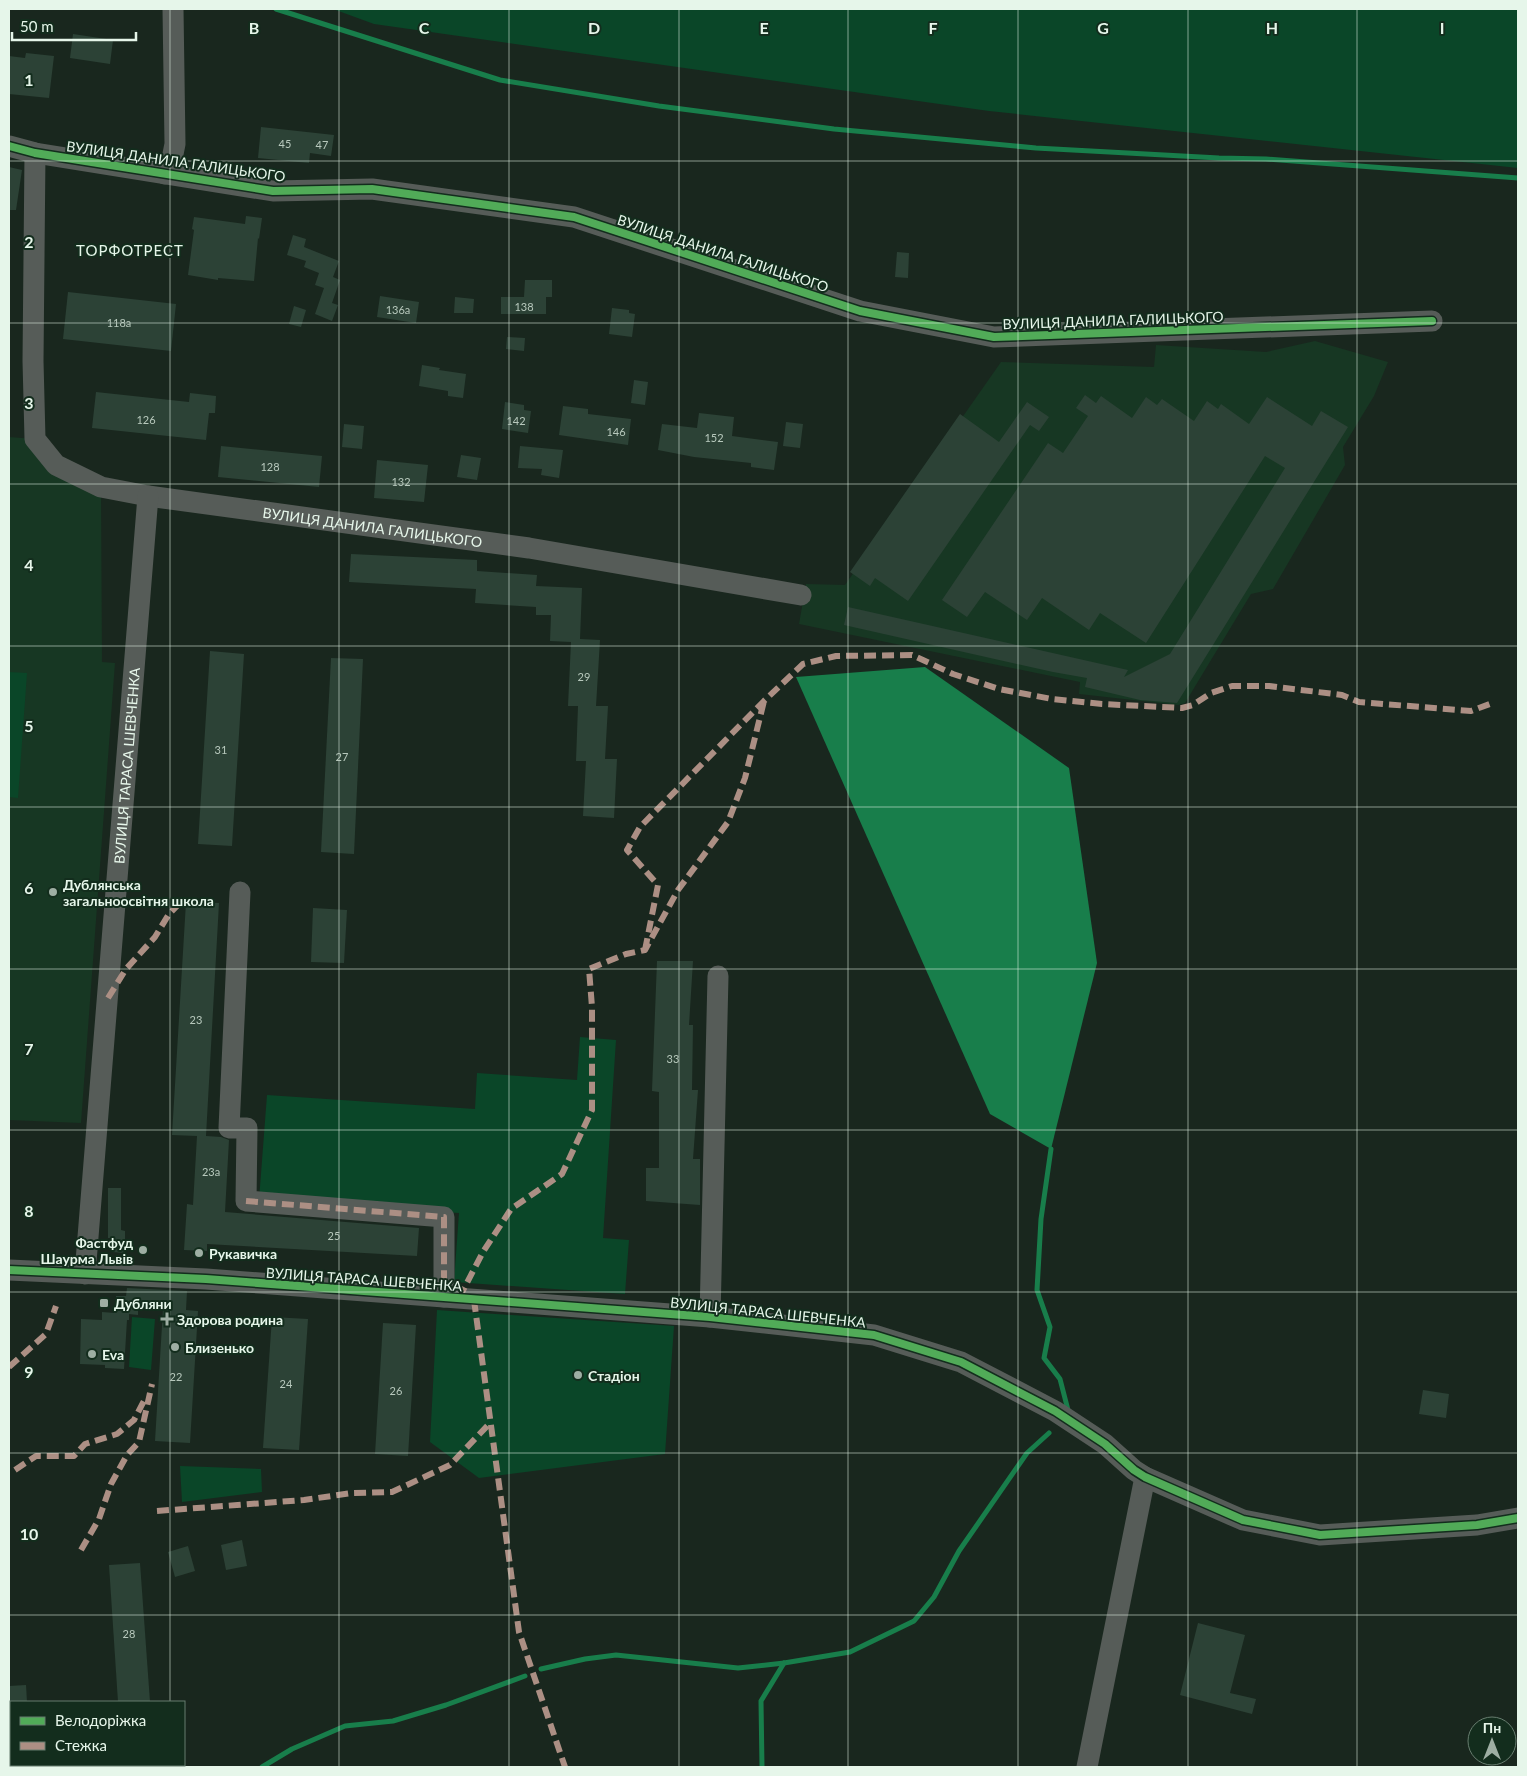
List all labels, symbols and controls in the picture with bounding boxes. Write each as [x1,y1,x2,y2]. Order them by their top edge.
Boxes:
scale bar [12,10,136,42]
text: 50 m [20,17,54,35]
text: B [249,18,259,37]
text: C [419,18,430,37]
text: D [588,18,600,37]
text: E [759,18,769,37]
text: F [928,18,938,37]
text: G [1097,18,1109,37]
text: H [1266,18,1278,37]
text: I [1440,18,1444,37]
text: 1 [24,70,34,89]
street label: ВУЛИЦЯ ДАНИЛА ГАЛИЦЬКОГО [65,137,287,185]
house number: 45 [279,137,291,150]
house number: 47 [316,138,328,151]
street label: ВУЛИЦЯ ДАНИЛА ГАЛИЦЬКОГО [615,211,831,295]
text: 2 [24,232,34,251]
district label: ТОРФОТРЕСТ [76,241,184,259]
house number: 138 [514,300,534,313]
house number: 136а [386,303,410,316]
street label: ВУЛИЦЯ ДАНИЛА ГАЛИЦЬКОГО [1002,308,1224,332]
house number: 118а [107,316,131,329]
text: 3 [24,393,34,412]
house number: 126 [136,413,156,426]
house number: 142 [506,414,526,427]
house number: 146 [606,425,626,438]
house number: 152 [704,431,724,444]
house number: 128 [260,460,280,473]
house number: 132 [391,475,411,488]
street label: ВУЛИЦЯ ДАНИЛА ГАЛИЦЬКОГО [262,503,483,550]
text: 4 [24,555,34,574]
street label: ВУЛИЦЯ ТАРАСА ШЕВЧЕНКА [110,666,143,864]
house number: 29 [578,670,590,683]
text: 5 [24,716,34,735]
house number: 31 [215,743,227,756]
house number: 27 [336,750,348,763]
place label: Дублянська загальноосвітня школа [63,876,214,909]
text: 6 [24,878,34,897]
marker: Дублянська загальноосвітня школа [47,886,59,898]
house number: 23 [190,1013,202,1026]
text: 7 [24,1039,34,1058]
house number: 33 [667,1052,679,1065]
house number: 23а [202,1165,220,1178]
text: 8 [24,1201,34,1220]
house number: 25 [328,1229,340,1242]
place label: Фастфуд Шаурма Львів [40,1234,133,1267]
marker: Фастфуд Шаурма Львів [137,1244,149,1256]
place label: Рукавичка [209,1245,277,1262]
marker: Рукавичка [193,1247,205,1259]
street label: ВУЛИЦЯ ТАРАСА ШЕВЧЕНКА [265,1264,463,1294]
street label: ВУЛИЦЯ ТАРАСА ШЕВЧЕНКА [669,1293,867,1331]
place label: Дубляни [114,1295,172,1312]
marker: Дубляни [98,1297,110,1309]
place label: Здорова родина [177,1311,283,1328]
marker: Здорова родина [161,1313,173,1325]
place label: Близенько [185,1339,254,1356]
marker: Близенько [169,1341,181,1353]
place label: Eva [102,1346,124,1363]
marker: Eva [86,1348,98,1360]
text: 9 [24,1362,34,1381]
place label: Стадіон [588,1367,640,1384]
marker: Стадіон [572,1369,584,1381]
house number: 22 [170,1370,182,1383]
house number: 24 [280,1377,293,1390]
house number: 26 [390,1384,402,1397]
text: 10 [20,1524,38,1543]
house number: 28 [123,1627,135,1640]
legend [10,1701,185,1766]
text: Велодоріжка [55,1711,146,1729]
north arrow [1467,1716,1517,1766]
text: Пн [1483,1719,1501,1736]
text: Стежка [55,1736,107,1754]

